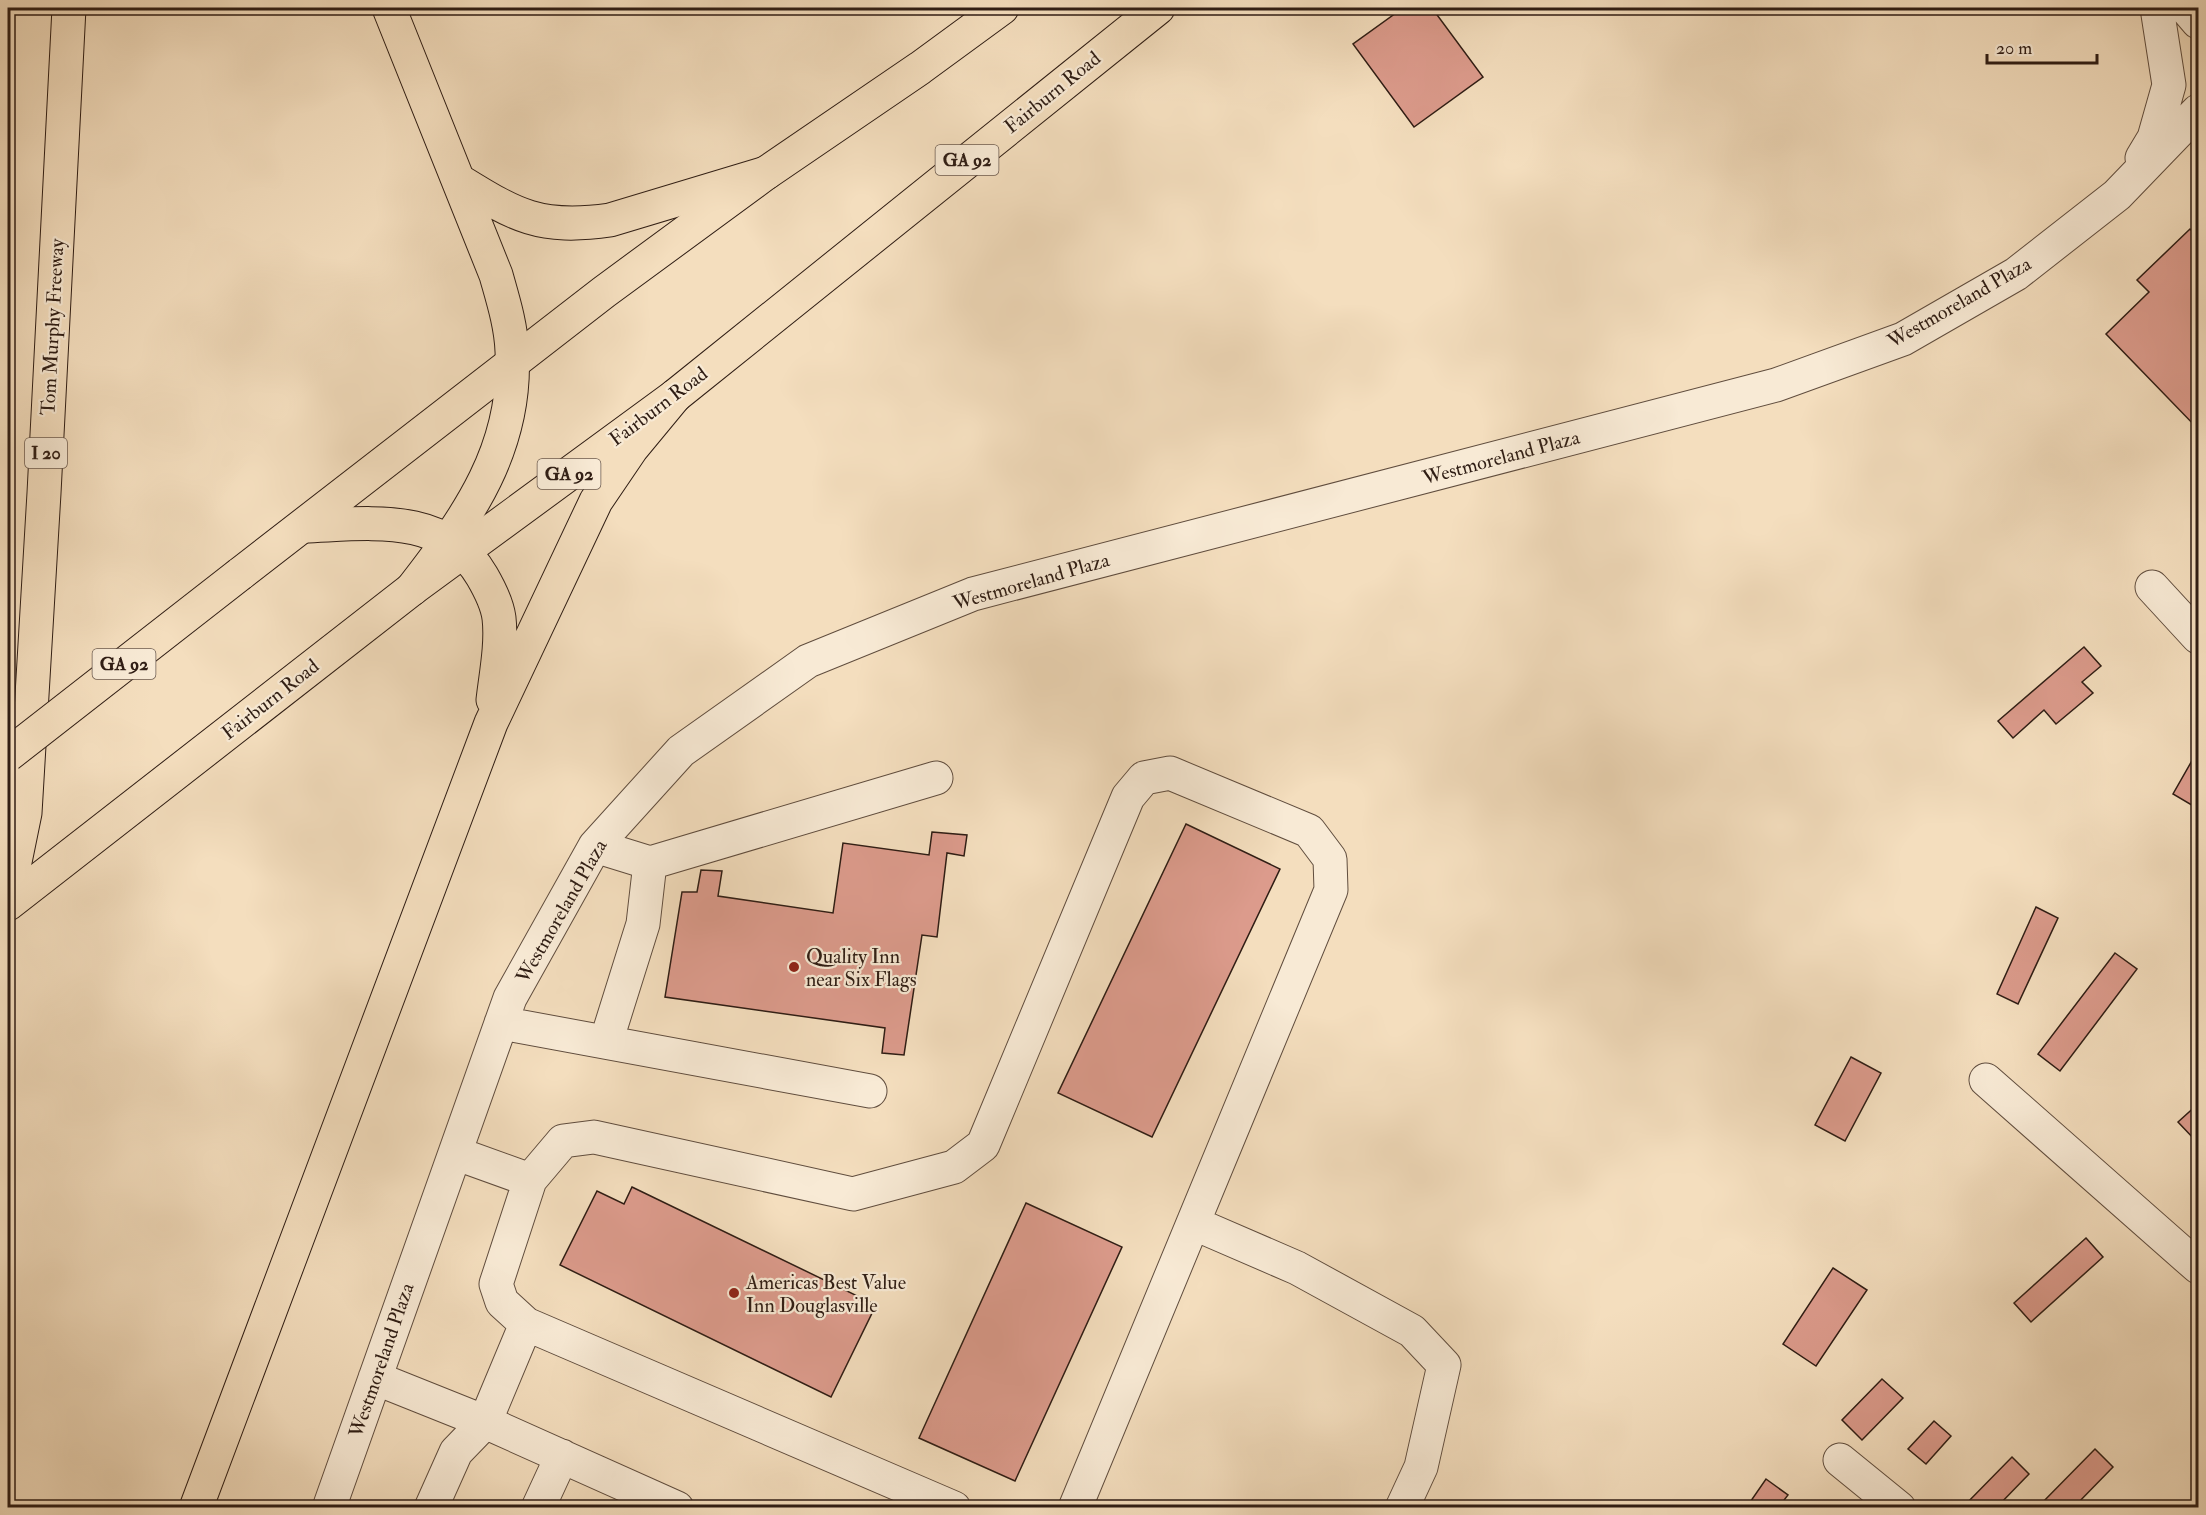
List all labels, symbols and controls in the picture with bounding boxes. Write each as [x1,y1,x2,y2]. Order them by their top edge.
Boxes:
scale bar [1987,27,2096,65]
text: 20 m [1996,37,2032,60]
street label: Fairburn Road [999,46,1106,139]
road number: GA 92 [936,145,998,175]
street label: Tom Murphy Freeway [35,237,71,416]
street label: Westmoreland Plaza [1882,251,2036,354]
street label: Fairburn Road [604,361,713,452]
street label: Westmoreland Plaza [1419,424,1583,491]
road number: I 20 [25,438,67,468]
road number: GA 92 [538,459,600,489]
street label: Westmoreland Plaza [949,547,1113,616]
road number: GA 92 [92,649,156,679]
street label: Fairburn Road [217,653,324,745]
street label: Westmoreland Plaza [510,834,613,988]
place label: Quality Inn near Six Flags [806,944,917,992]
marker: Quality Inn near Six Flags [787,960,801,974]
place label: Americas Best Value Inn Douglasville [745,1270,906,1318]
street label: Westmoreland Plaza [343,1279,420,1442]
marker: Americas Best Value Inn Douglasville [727,1286,741,1300]

